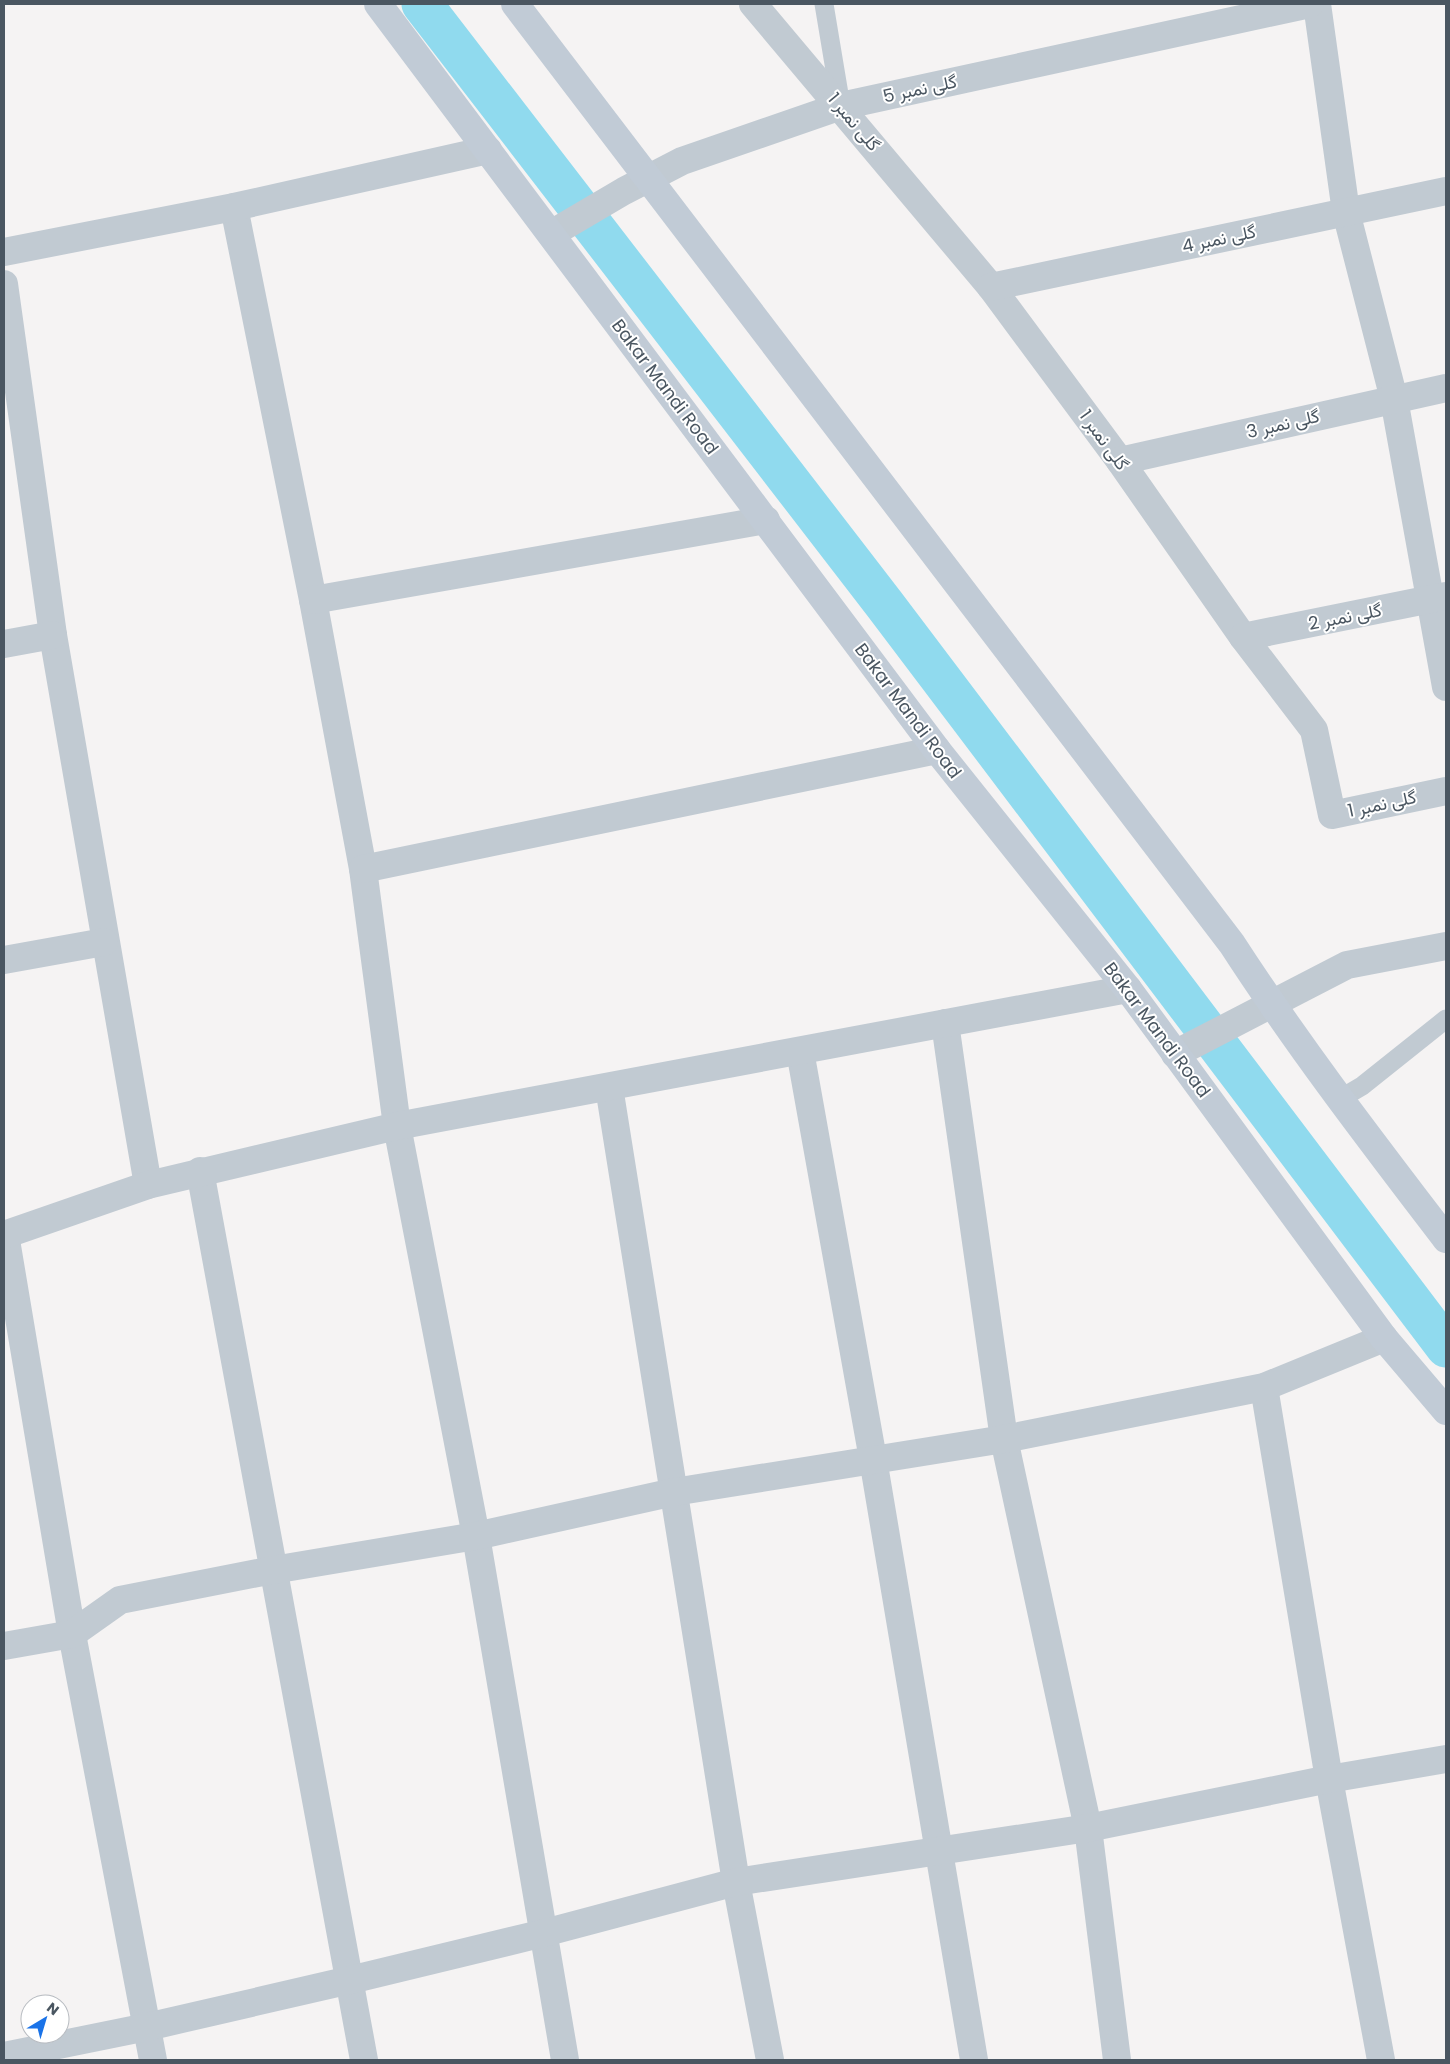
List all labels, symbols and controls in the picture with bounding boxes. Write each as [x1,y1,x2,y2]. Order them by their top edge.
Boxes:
street label: گلی نمبر 5 [881,68,959,109]
street label: گلی نمبر 1 [822,87,886,156]
street label: گلی نمبر 4 [1180,218,1258,259]
street label: Bakar Mandi Road [606,314,725,460]
street label: گلی نمبر 3 [1244,403,1322,444]
street label: گلی نمبر 1 [1074,404,1135,475]
street label: گلی نمبر 2 [1306,597,1384,636]
street label: Bakar Mandi Road [849,638,968,784]
street label: گلی نمبر 1 [1345,784,1418,823]
street label: Bakar Mandi Road [1098,957,1217,1103]
north arrow [20,1994,70,2044]
text: N [43,1998,63,2020]

